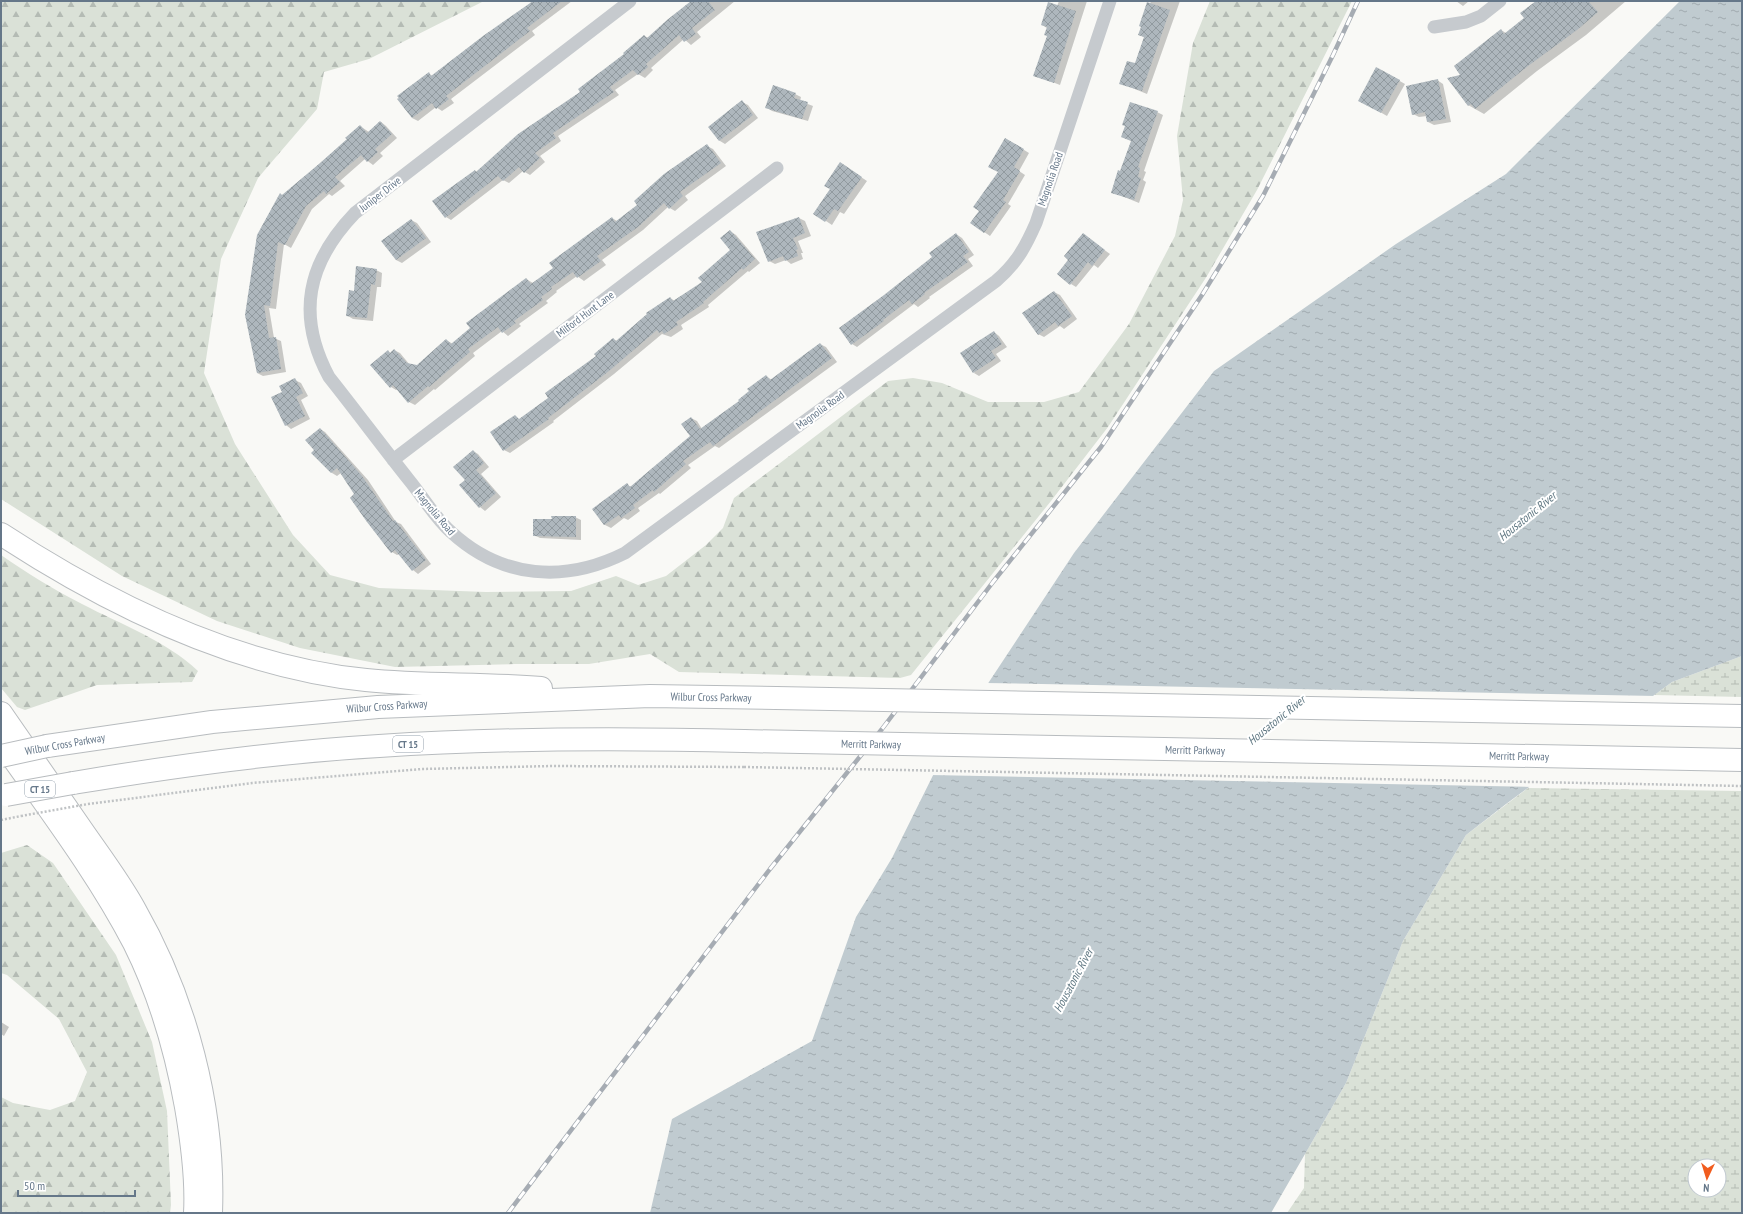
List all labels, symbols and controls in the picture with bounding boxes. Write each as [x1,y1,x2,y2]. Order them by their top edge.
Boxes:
street label: Magnolia Road [1034,150,1066,208]
street label: Juniper Drive [355,173,404,215]
street label: Milford Hunt Lane [553,287,617,340]
street label: Magnolia Road [793,388,847,432]
street label: Magnolia Road [412,486,459,538]
water label: Housatonic River [1495,487,1560,544]
street label: Wilbur Cross Parkway [670,689,752,705]
water label: Housatonic River [1244,691,1309,748]
street label: Wilbur Cross Parkway [346,696,429,716]
street label: Wilbur Cross Parkway [24,730,107,758]
road number: CT 15 [393,736,423,752]
street label: Merritt Parkway [841,736,902,752]
street label: Merritt Parkway [1165,742,1226,758]
street label: Merritt Parkway [1489,748,1550,764]
road number: CT 15 [25,781,55,797]
water label: Housatonic River [1050,944,1097,1014]
north arrow [1687,1158,1727,1198]
scale bar [18,1172,135,1198]
text: 50 m [24,1178,45,1193]
text: N [1703,1181,1710,1195]

